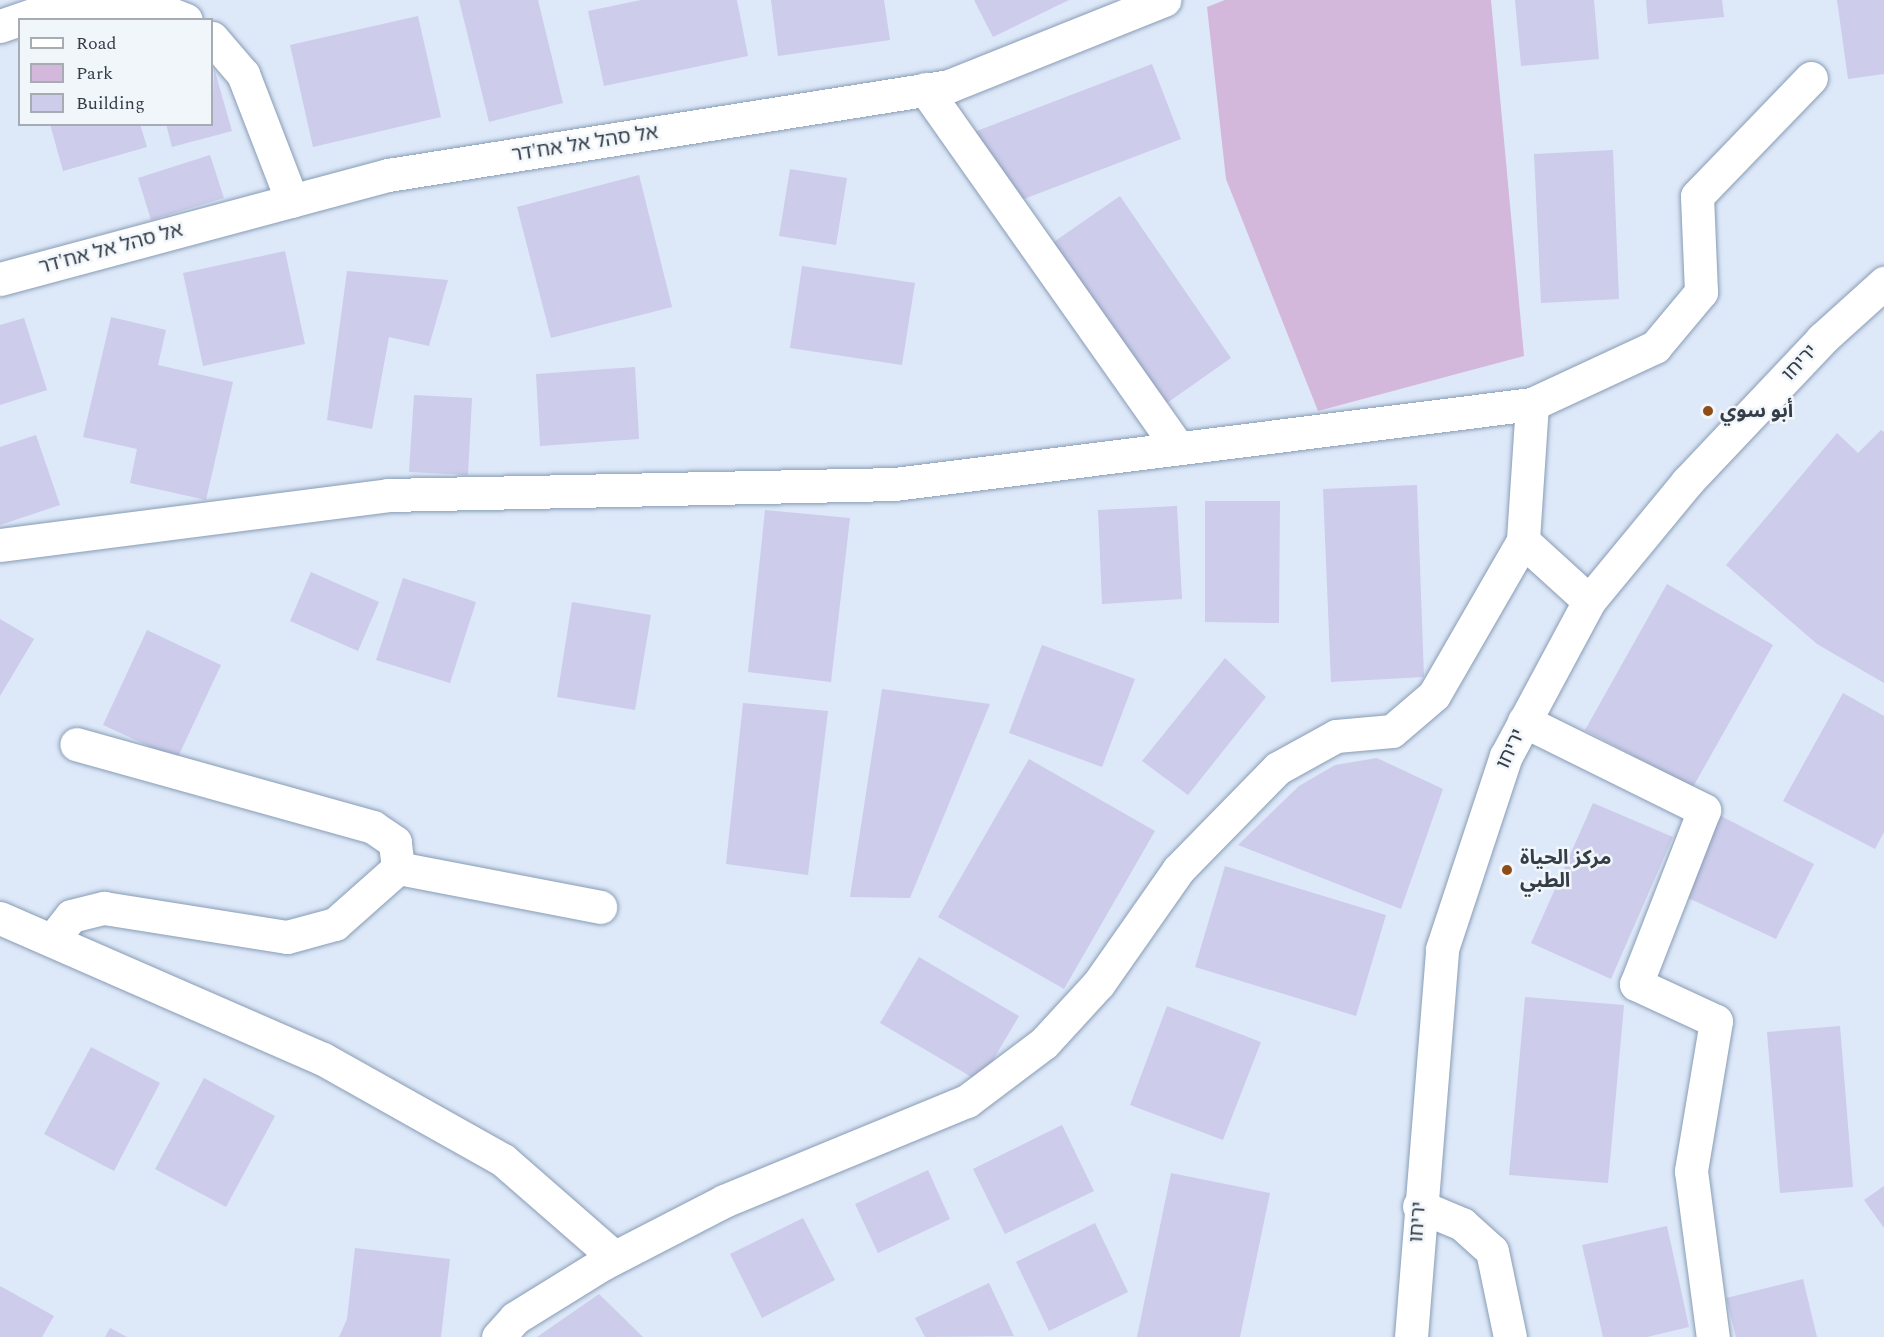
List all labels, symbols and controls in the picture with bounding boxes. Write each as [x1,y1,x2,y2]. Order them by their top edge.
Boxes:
legend [18,18,213,126]
text: Road [76,30,117,57]
text: Park [76,60,113,87]
text: Building [76,90,145,117]
street label: אל סהל אל אח'דר [510,121,660,167]
street label: אל סהל אל אח'דר [36,218,186,280]
street label: יריחו [1777,340,1823,386]
place label: أبو سوي [1720,399,1793,423]
marker: أبو سوي [1701,404,1715,418]
street label: יריחו [1491,725,1531,773]
place label: مركز الحياة الطبي [1520,846,1611,893]
marker: مركز الحياة الطبي [1498,861,1516,879]
street label: יריחו [1405,1201,1431,1243]

